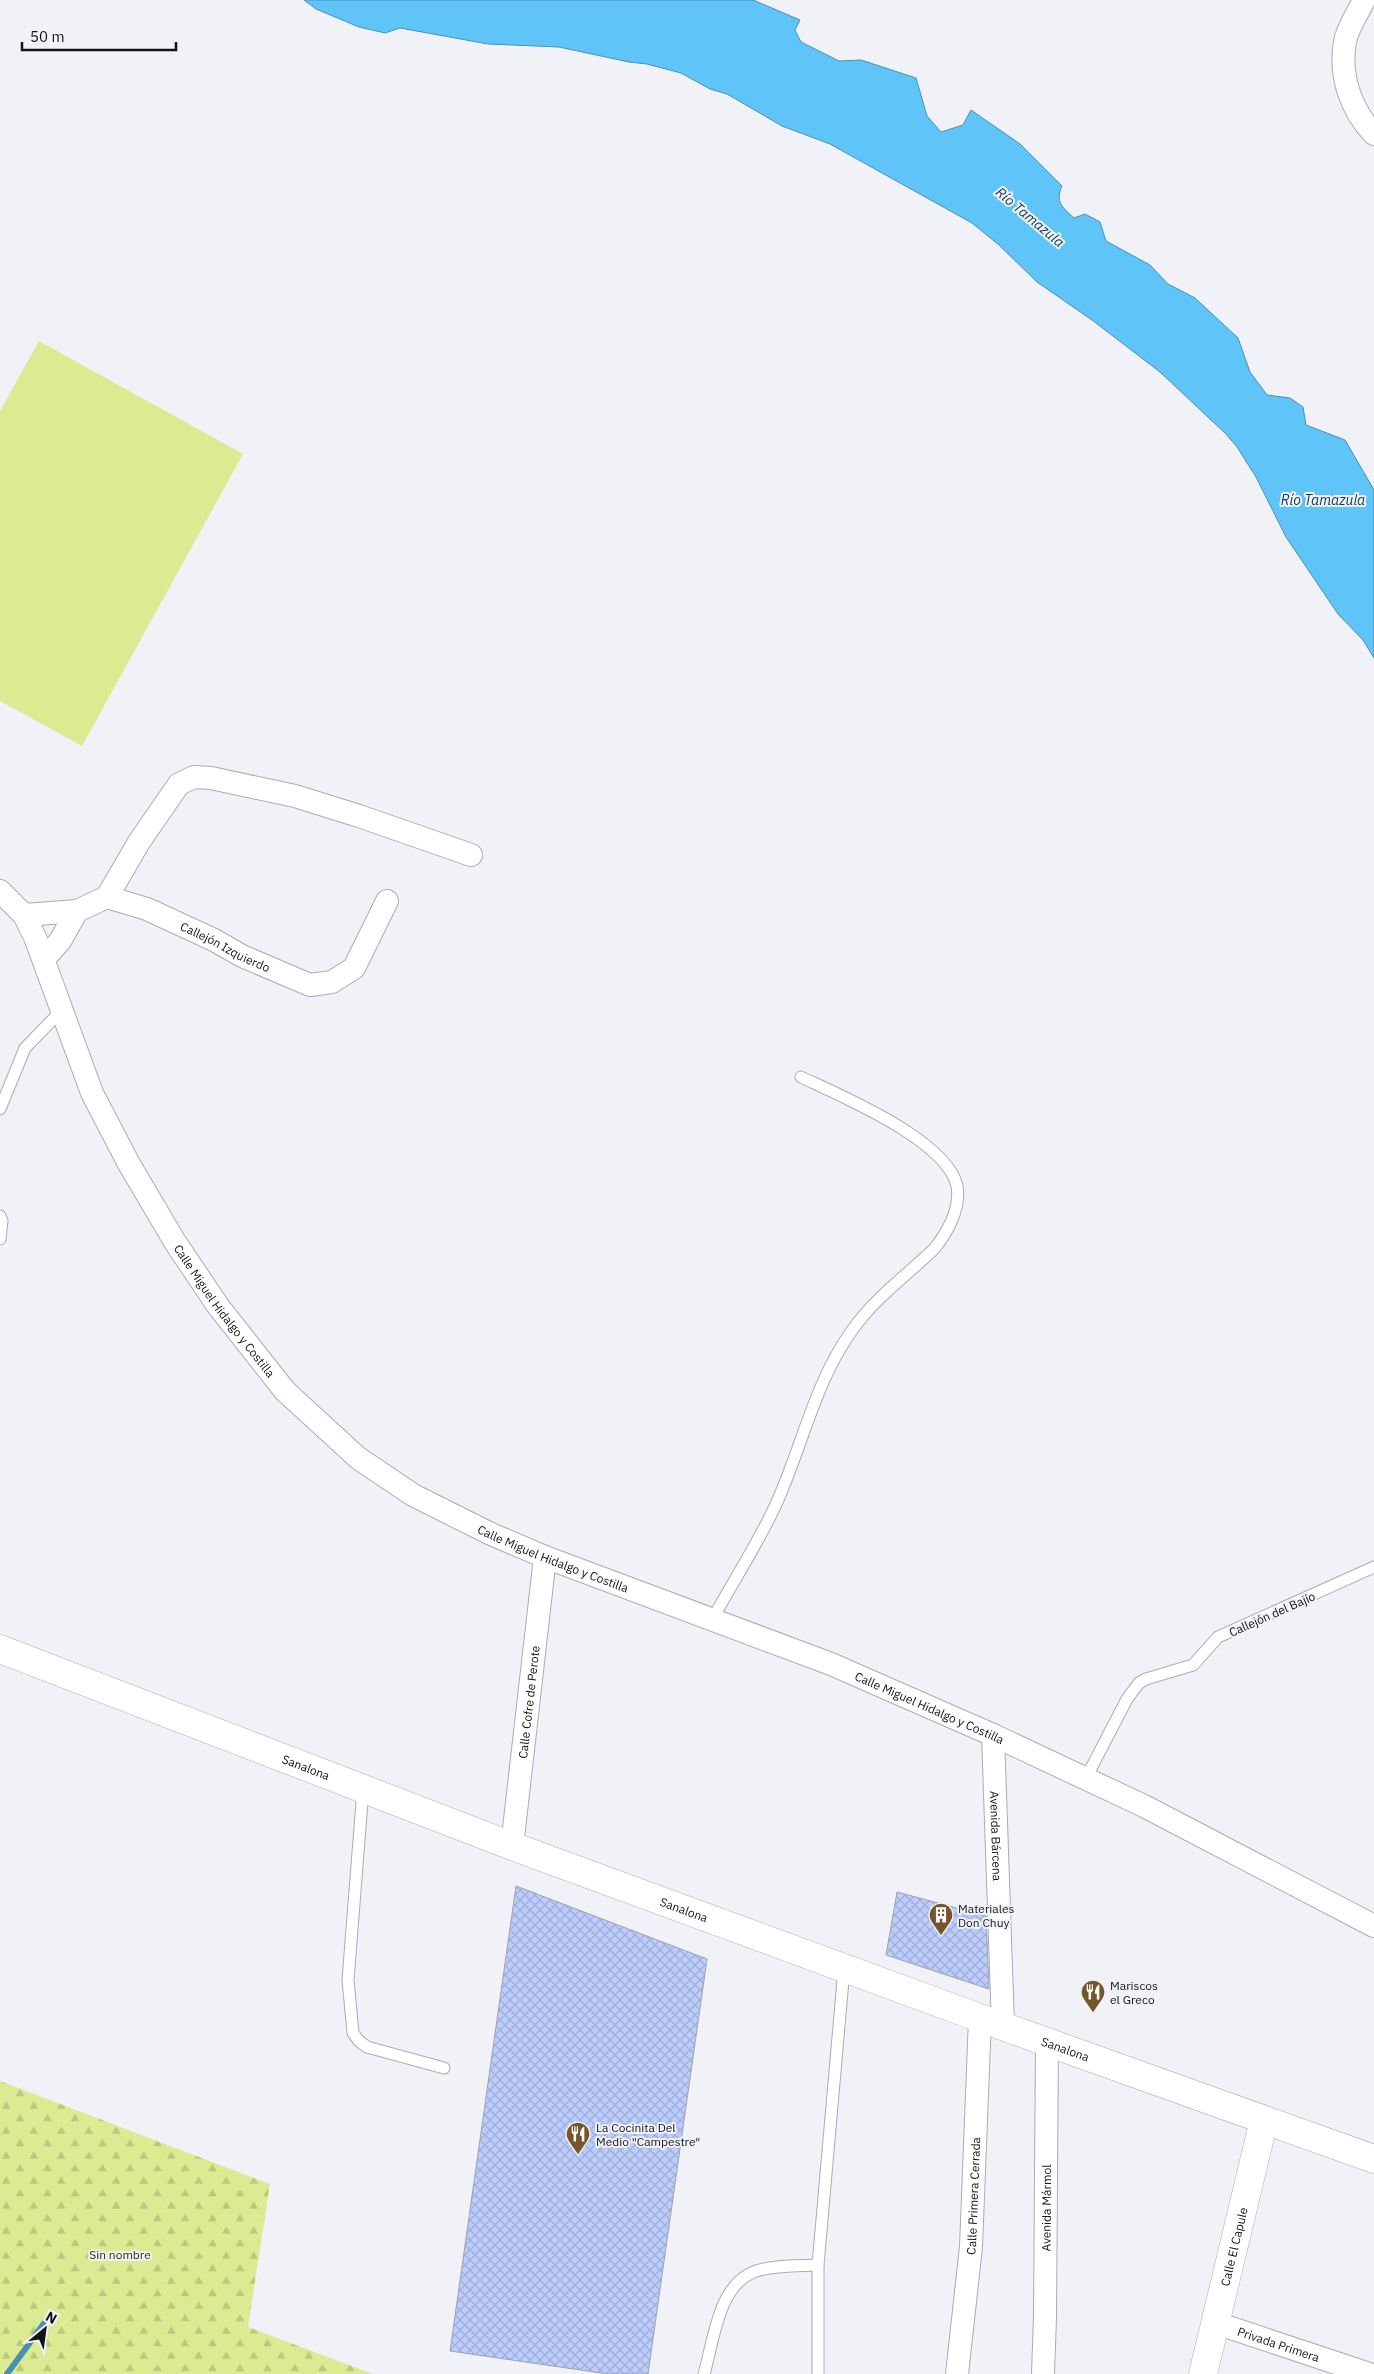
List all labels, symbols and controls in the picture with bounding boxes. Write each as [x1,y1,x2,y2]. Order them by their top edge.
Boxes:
scale bar [22,20,176,52]
text: 50 m [30,27,65,46]
water label: Río Tamazula [992,183,1068,251]
water label: Río Tamazula [1281,491,1365,509]
street label: Callejón Izquierdo [178,918,273,975]
street label: Calle Miguel Hidalgo y Costilla [171,1241,279,1380]
street label: Calle Miguel Hidalgo y Costilla [475,1521,631,1595]
street label: Callejón del Bajío [1227,1588,1318,1640]
street label: Calle Cofre de Perote [515,1644,542,1759]
street label: Calle Miguel Hidalgo y Costilla [853,1668,1007,1747]
street label: Sanalona [280,1751,333,1783]
street label: Avenida Bárcena [987,1791,1006,1882]
street label: Sanalona [658,1894,711,1925]
place label: Materiales Don Chuy [958,1901,1015,1930]
building icon: Materiales Don Chuy [928,1902,954,1936]
place label: Mariscos el Greco [1110,1978,1158,2007]
restaurant icon: Mariscos el Greco [1080,1979,1106,2013]
street label: Sanalona [1039,2033,1092,2064]
place label: La Cocinita Del Medio "Campestre" [596,2120,700,2149]
restaurant icon: La Cocinita Del Medio "Campestre" [565,2121,591,2155]
street label: Calle Primera Cerrada [963,2136,983,2255]
street label: Avenida Mármol [1038,2164,1054,2252]
street label: Calle El Capule [1217,2205,1250,2287]
park label: Sin nombre [89,2247,151,2262]
north arrow [20,2304,70,2354]
text: N [43,2307,60,2328]
street label: Privada Primera [1236,2323,1322,2365]

